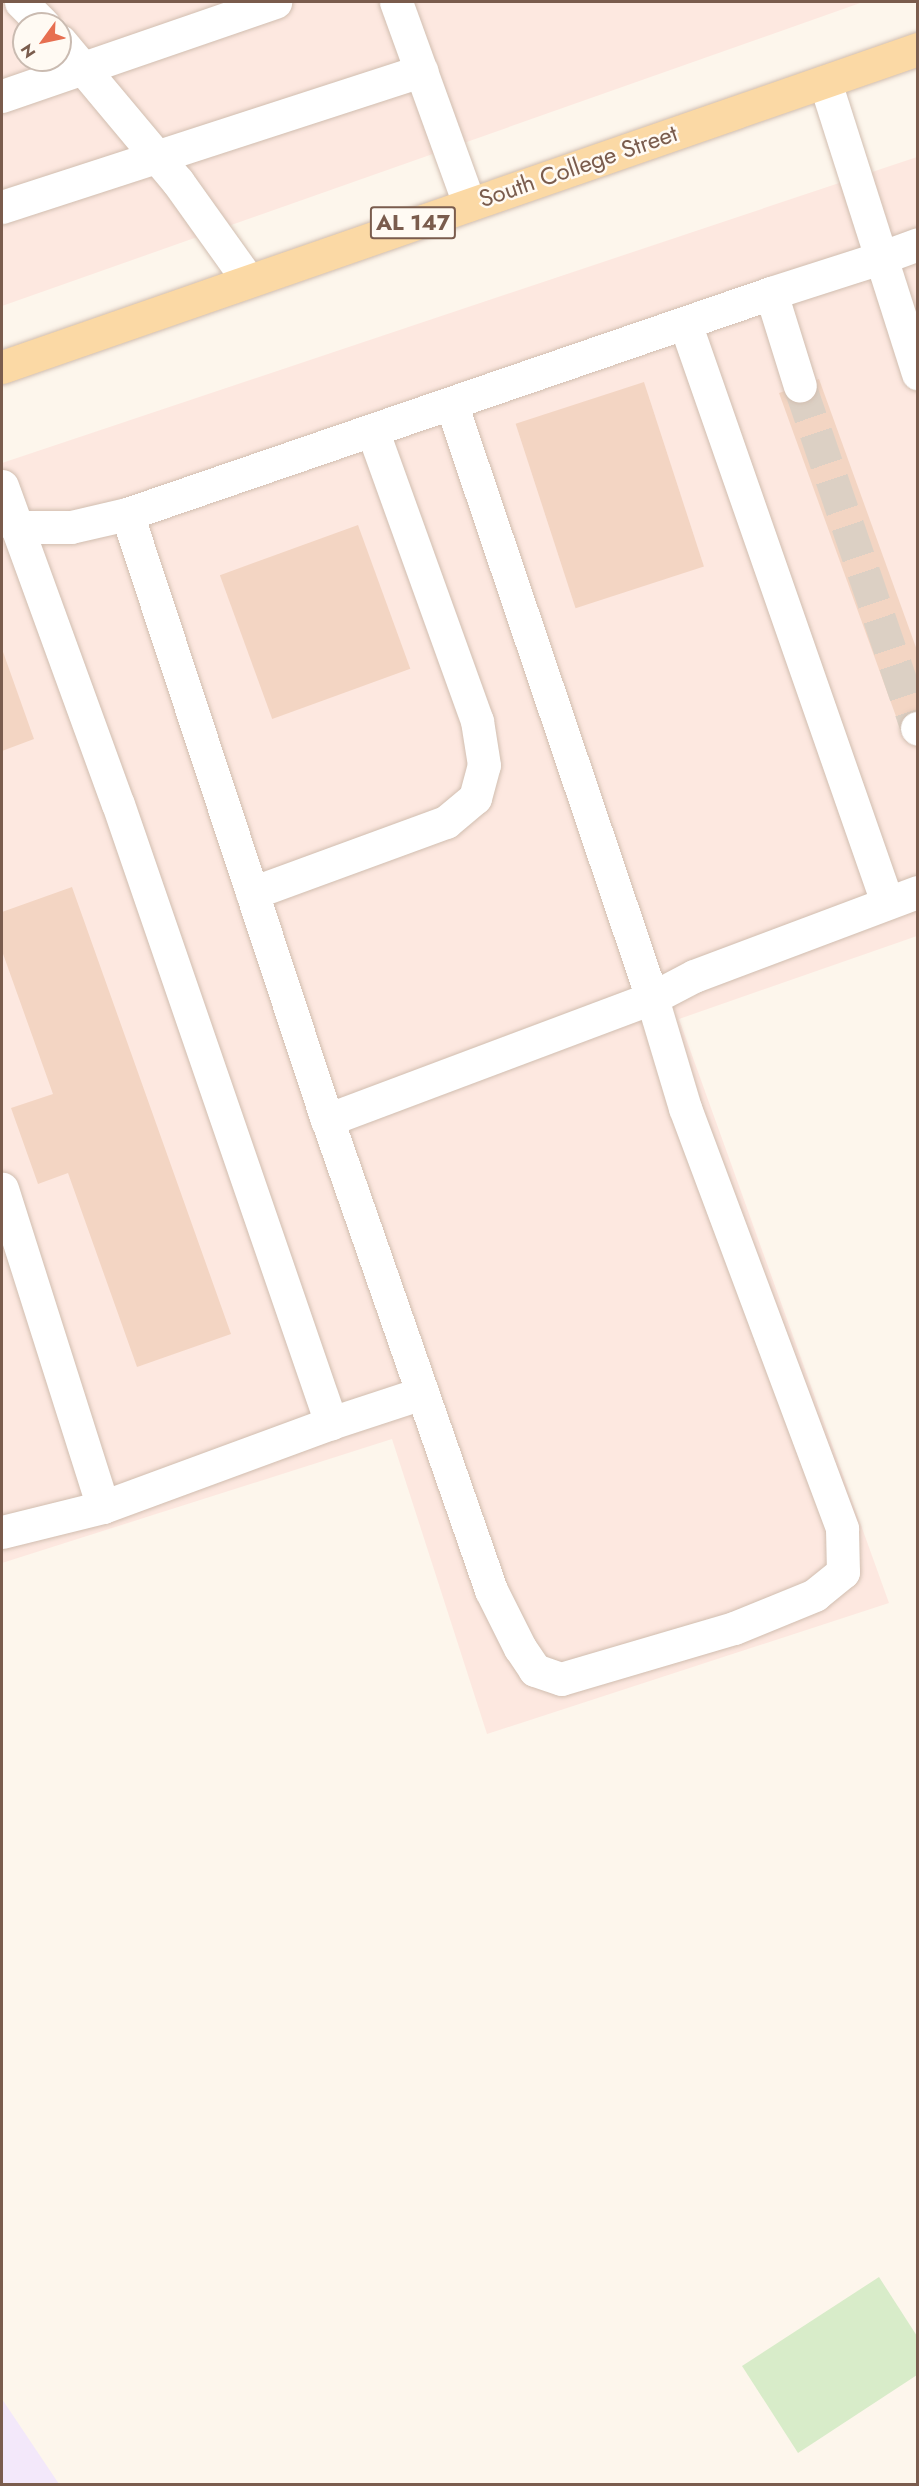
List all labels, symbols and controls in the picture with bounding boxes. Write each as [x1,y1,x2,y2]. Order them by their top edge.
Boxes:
north arrow [12,12,72,72]
text: N [15,39,41,63]
street label: South College Street [475,119,681,213]
road number: AL 147 [370,204,456,242]

